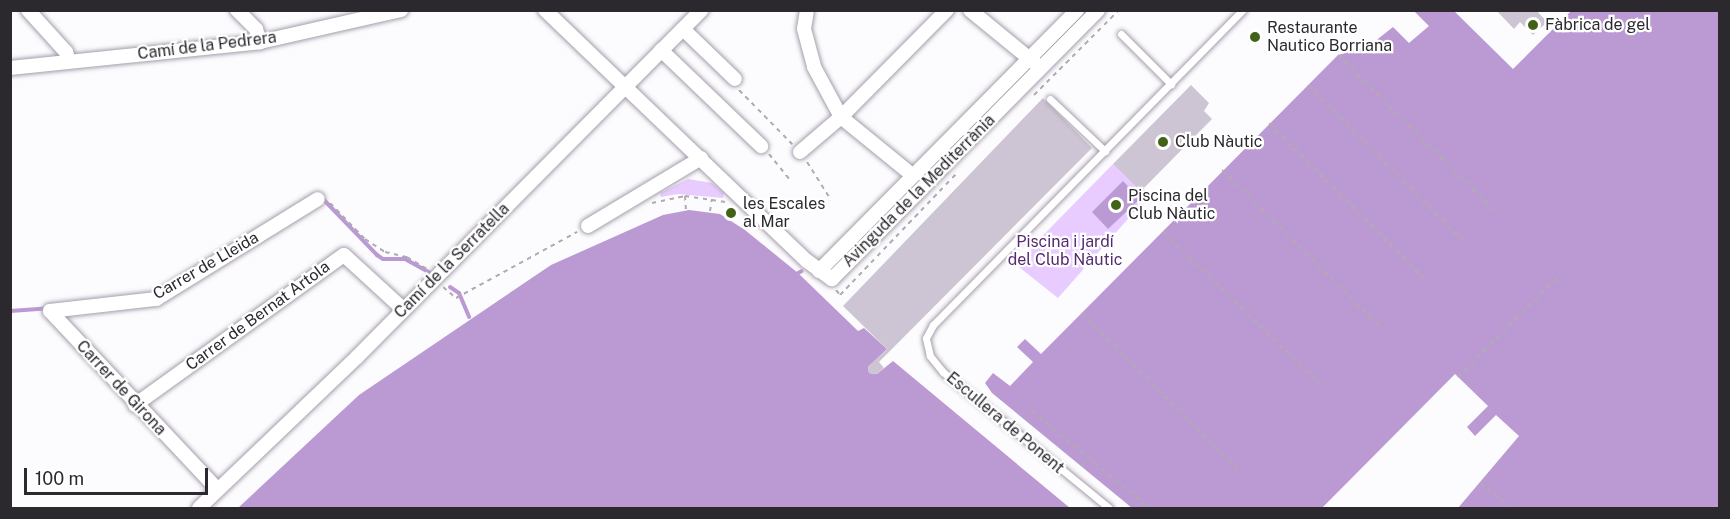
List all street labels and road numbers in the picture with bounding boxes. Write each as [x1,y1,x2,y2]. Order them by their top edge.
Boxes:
street label: Camí de la Pedrera [136,28,278,64]
street label: Avinguda de la Mediterrània [839,111,999,271]
street label: Camí de la Serratella [390,199,514,323]
street label: Carrer de Lleida [150,228,262,304]
street label: Carrer de Bernat Artola [182,257,334,375]
street label: Carrer de Girona [72,337,170,439]
street label: Escullera de Ponent [942,368,1068,478]

